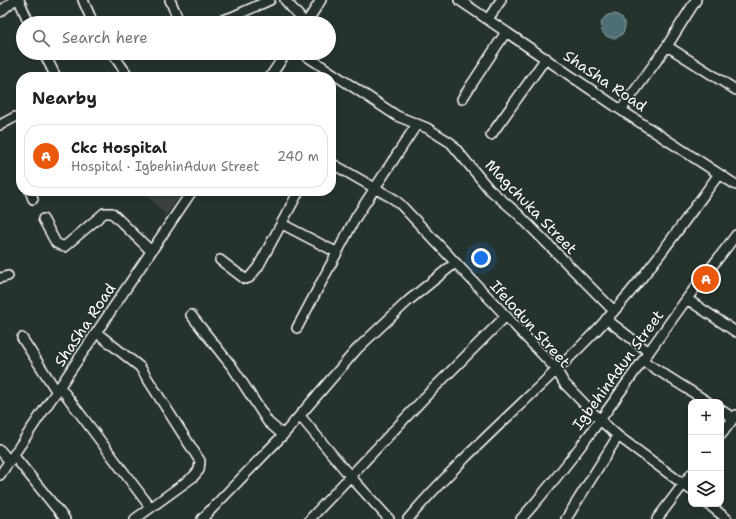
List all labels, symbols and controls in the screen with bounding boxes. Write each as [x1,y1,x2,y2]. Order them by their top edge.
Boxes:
search box [16,16,336,60]
icon: search [30,27,52,49]
text: Search here [62,28,148,48]
street label: ShaSha Road [559,46,651,117]
text: Nearby [32,87,97,109]
text: Ckc Hospital [71,138,167,158]
text: A [41,148,51,165]
text: 240 m [277,148,319,165]
street label: Magchuka Street [481,155,581,259]
text: Hospital · IgbehinAdun Street [71,158,259,175]
your location [471,248,491,268]
pin: A [693,264,719,294]
street label: Ifelodun Street [485,276,575,372]
street label: ShaSha Road [50,279,121,371]
street label: IgbehinAdun Street [568,306,668,434]
map controls [688,399,724,507]
button: + [688,399,724,435]
button: − [688,435,724,471]
button: layers [688,471,724,507]

